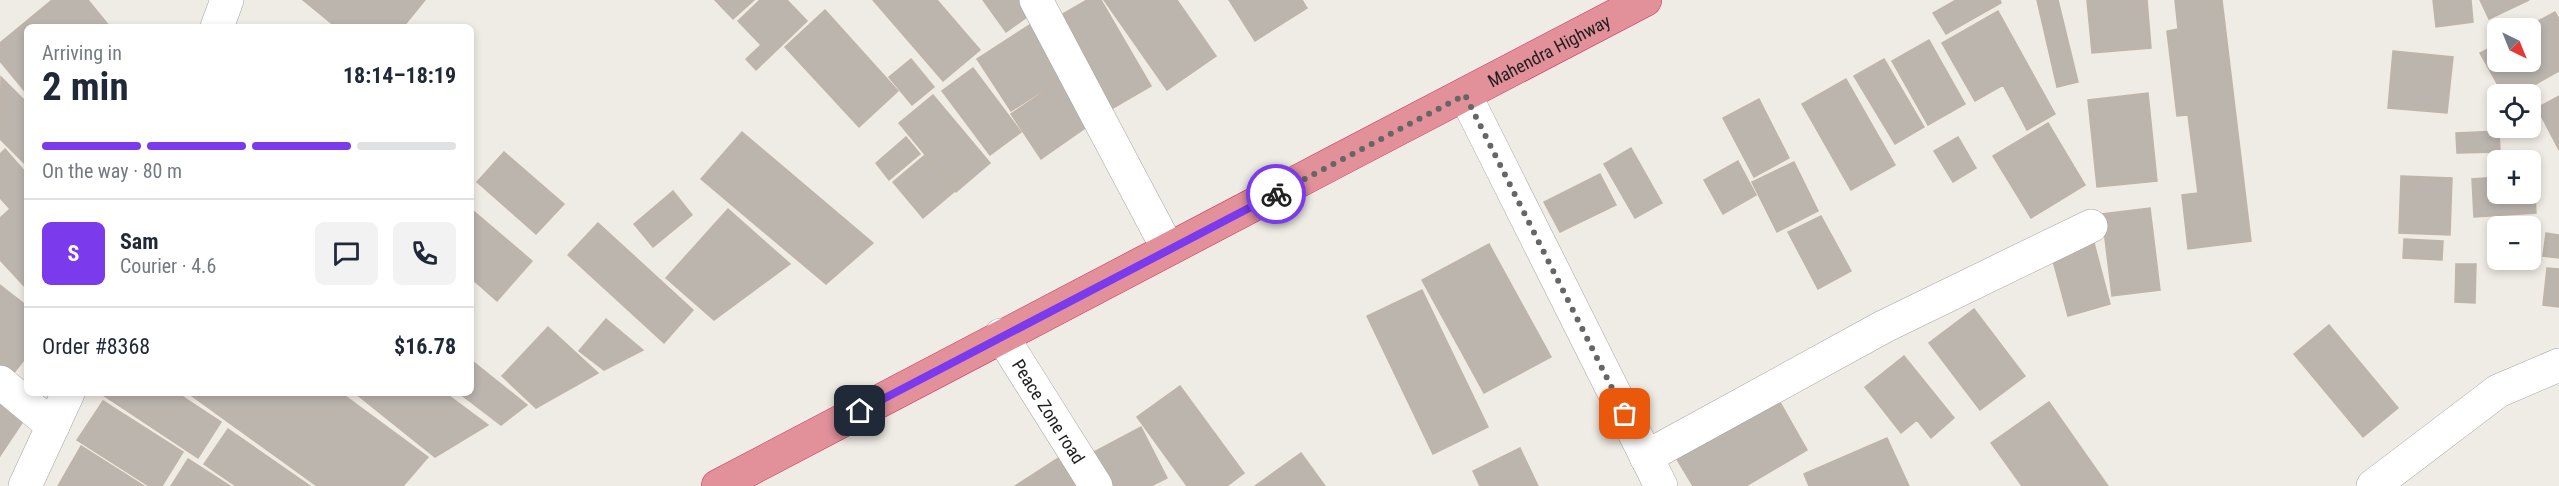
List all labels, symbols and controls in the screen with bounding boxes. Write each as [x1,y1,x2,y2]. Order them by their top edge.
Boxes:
street label: Mahendra Highway [1484,9,1614,91]
north arrow [2487,18,2541,72]
map controls [2487,18,2541,270]
text: Arriving in [42,41,122,65]
text: 18:14–18:19 [343,63,456,88]
text: 2 min [42,64,129,110]
button: locate [2487,84,2541,138]
button: + [2487,150,2541,204]
text: On the way · 80 m [42,159,182,183]
courier [1246,164,1306,224]
icon: bike [1260,178,1293,211]
button: − [2487,216,2541,270]
button: chat [315,222,378,285]
button: phone [393,222,456,285]
text: Sam [120,229,159,254]
text: S [68,241,79,266]
text: Courier · 4.6 [120,254,216,278]
text: Order #8368 [42,334,150,359]
text: $16.78 [394,334,456,359]
street label: Peace Zone road [1008,355,1090,467]
pin [834,385,885,436]
pin [1599,388,1650,439]
icon: home [843,394,876,427]
icon: bag [1608,397,1641,430]

